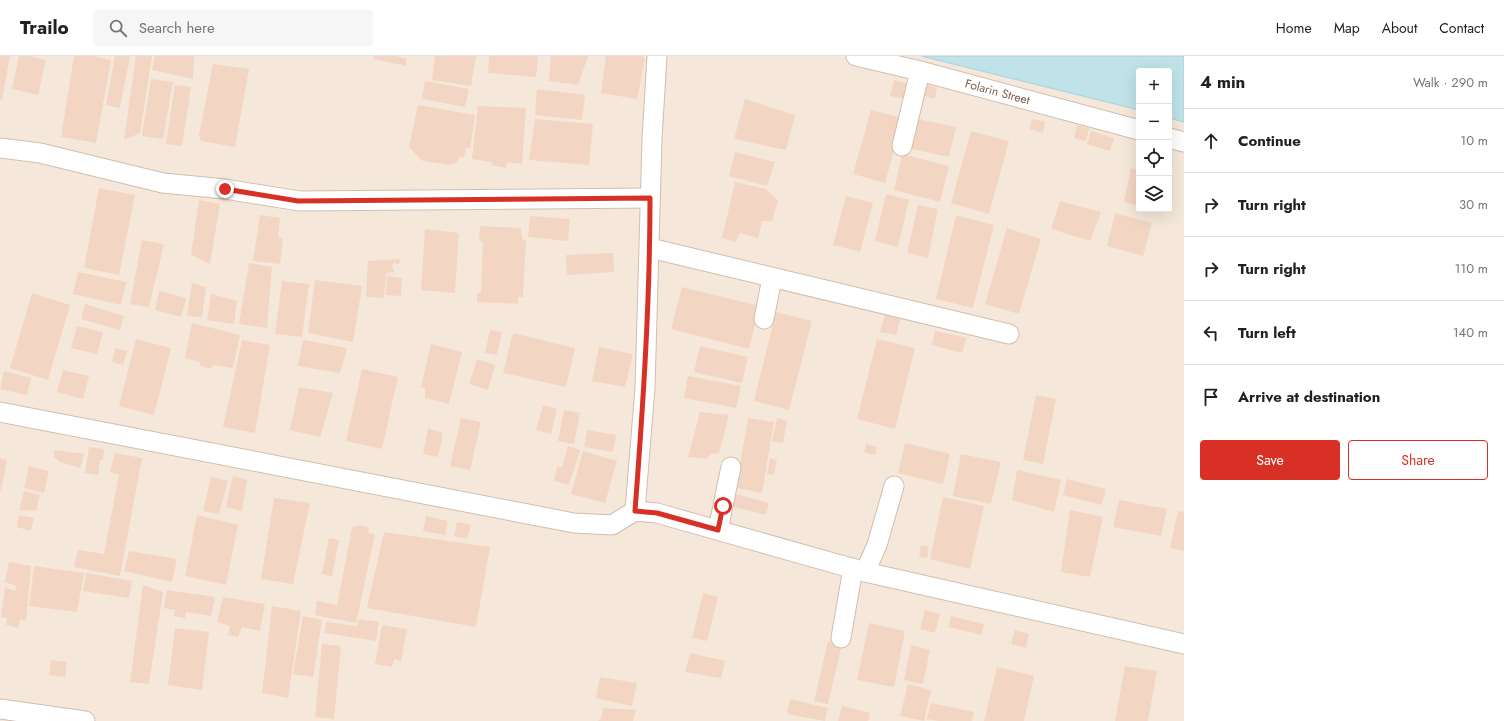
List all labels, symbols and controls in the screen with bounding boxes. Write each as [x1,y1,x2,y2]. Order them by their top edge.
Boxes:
search box [93,10,373,46]
text: Trailo [20,14,69,41]
icon: search [107,17,129,39]
text: Search here [139,17,215,39]
text: Home [1276,18,1312,38]
text: Map [1334,18,1360,38]
text: About [1382,18,1417,38]
text: Contact [1439,18,1484,38]
map controls [1136,68,1172,212]
button: + [1136,68,1172,104]
text: 4 min [1200,70,1245,94]
text: Walk · 290 m [1413,73,1488,92]
street label: Folarin Street [963,75,1032,109]
button: − [1136,104,1172,140]
icon: ahead [1200,130,1222,152]
text: Continue [1238,130,1301,152]
text: 10 m [1460,131,1488,150]
button: locate [1136,140,1172,176]
button: layers [1136,176,1172,212]
route end [216,180,234,198]
icon: right [1200,194,1222,216]
text: Turn right [1238,194,1306,216]
text: 30 m [1459,195,1488,214]
icon: right [1200,258,1222,280]
text: Turn right [1238,258,1306,280]
text: 110 m [1454,259,1488,278]
icon: left [1200,322,1222,344]
text: Turn left [1238,322,1296,344]
text: 140 m [1453,323,1488,342]
icon: arrive [1200,386,1222,408]
text: Arrive at destination [1238,386,1380,408]
button: Save [1200,440,1340,480]
button: Share [1348,440,1488,480]
route start [714,497,732,515]

